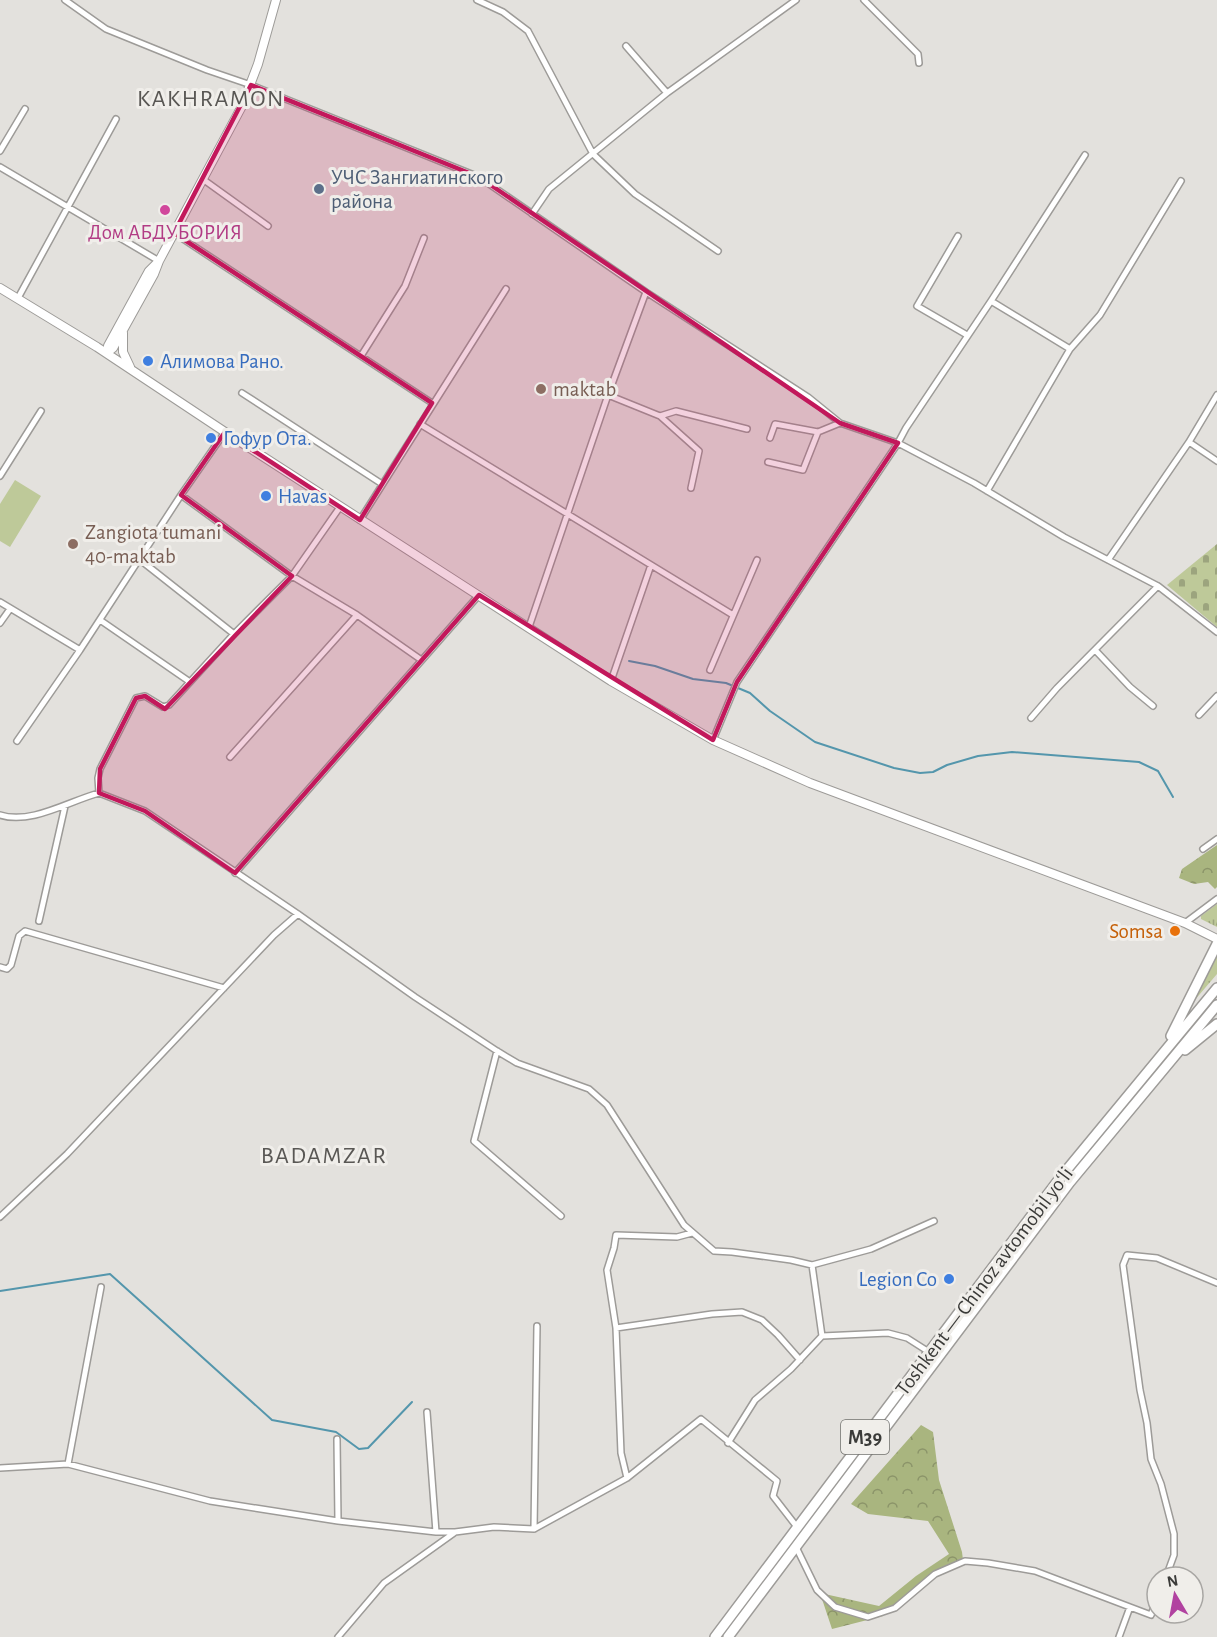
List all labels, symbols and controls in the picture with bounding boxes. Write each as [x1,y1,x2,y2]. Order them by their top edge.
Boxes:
district label: KAKHRAMON [137,87,285,111]
place label: УЧС Зангиатинского района [331,167,503,212]
marker: УЧС Зангиатинского района [312,182,326,196]
marker: Дом АБДУБОРИЯ [158,203,172,217]
place label: Дом АБДУБОРИЯ [88,222,242,243]
place label: Алимова Рано. [160,351,284,372]
marker: Алимова Рано. [141,354,155,368]
place label: maktab [553,379,616,400]
marker: maktab [534,382,548,396]
place label: Гофур Ота. [223,428,312,449]
marker: Гофур Ота. [204,431,218,445]
place label: Havas [278,486,327,507]
marker: Havas [259,489,273,503]
place label: Zangiota tumani 40-maktab [85,522,221,567]
marker: Zangiota tumani 40-maktab [66,537,80,551]
place label: Somsa [1109,921,1163,942]
marker: Somsa [1168,924,1182,938]
district label: BADAMZAR [261,1144,387,1168]
street label: Toshkent — Chinoz avtomobil yoʻli [892,1163,1077,1399]
place label: Legion Co [859,1269,937,1290]
marker: Legion Co [942,1272,956,1286]
road number: M39 [841,1420,889,1454]
north arrow [1145,1565,1205,1625]
text: N [1166,1572,1179,1590]

